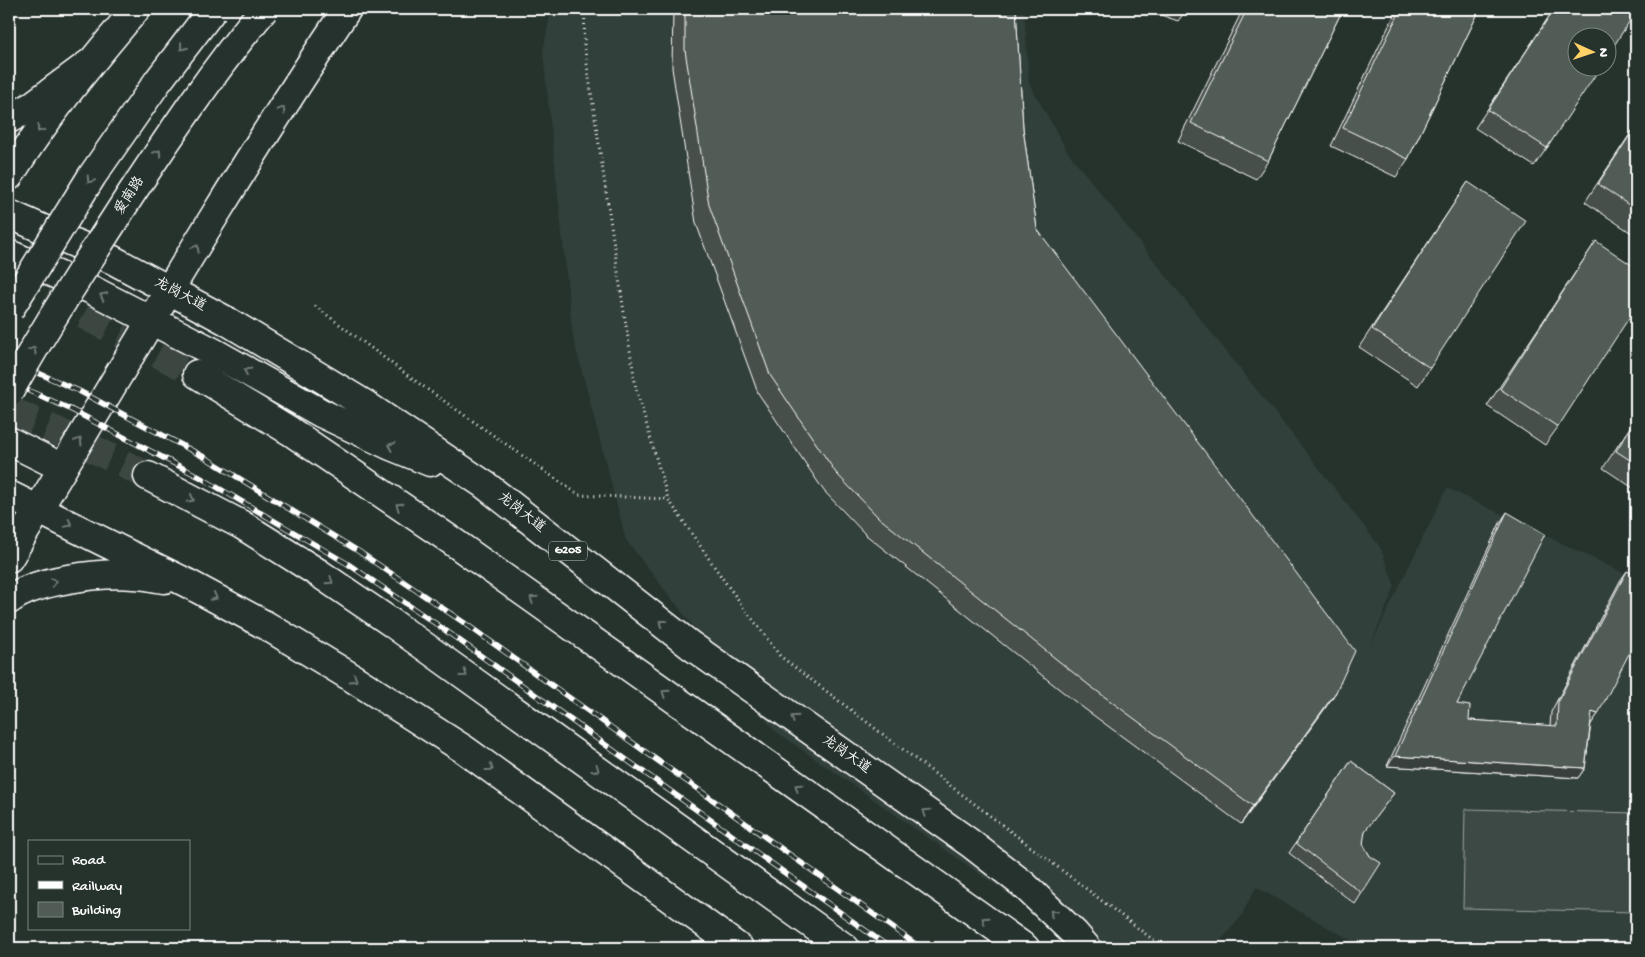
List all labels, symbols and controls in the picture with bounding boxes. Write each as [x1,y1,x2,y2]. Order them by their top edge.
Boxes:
north arrow [1568,28,1618,78]
one-way arrow [181,41,189,50]
text: N [1594,48,1611,58]
one-way arrow [275,107,285,116]
one-way arrow [38,123,46,132]
one-way arrow [152,150,161,159]
street label: 爱南路 [111,173,149,218]
one-way arrow [87,175,96,184]
one-way arrow [189,245,199,254]
street label: 龙岗大道 [151,274,209,316]
one-way arrow [99,292,108,302]
one-way arrow [27,346,37,355]
one-way arrow [243,367,252,377]
one-way arrow [73,438,83,447]
one-way arrow [387,442,396,453]
street label: 龙岗大道 [494,489,548,537]
one-way arrow [185,493,194,503]
one-way arrow [396,503,405,512]
one-way arrow [63,518,72,528]
road number: G205 [549,542,587,560]
one-way arrow [325,575,334,585]
one-way arrow [49,578,58,588]
one-way arrow [208,591,217,601]
one-way arrow [529,596,538,605]
one-way arrow [658,620,668,629]
one-way arrow [458,668,468,677]
one-way arrow [348,673,357,683]
one-way arrow [661,690,671,699]
one-way arrow [790,715,799,724]
street label: 龙岗大道 [818,732,874,778]
one-way arrow [484,762,494,771]
one-way arrow [590,763,600,772]
one-way arrow [794,784,803,793]
one-way arrow [922,809,932,818]
legend [28,840,190,930]
text: Road [72,852,106,870]
text: Railway [72,878,123,896]
text: Building [71,902,121,920]
one-way arrow [1050,910,1059,919]
one-way arrow [981,917,991,926]

